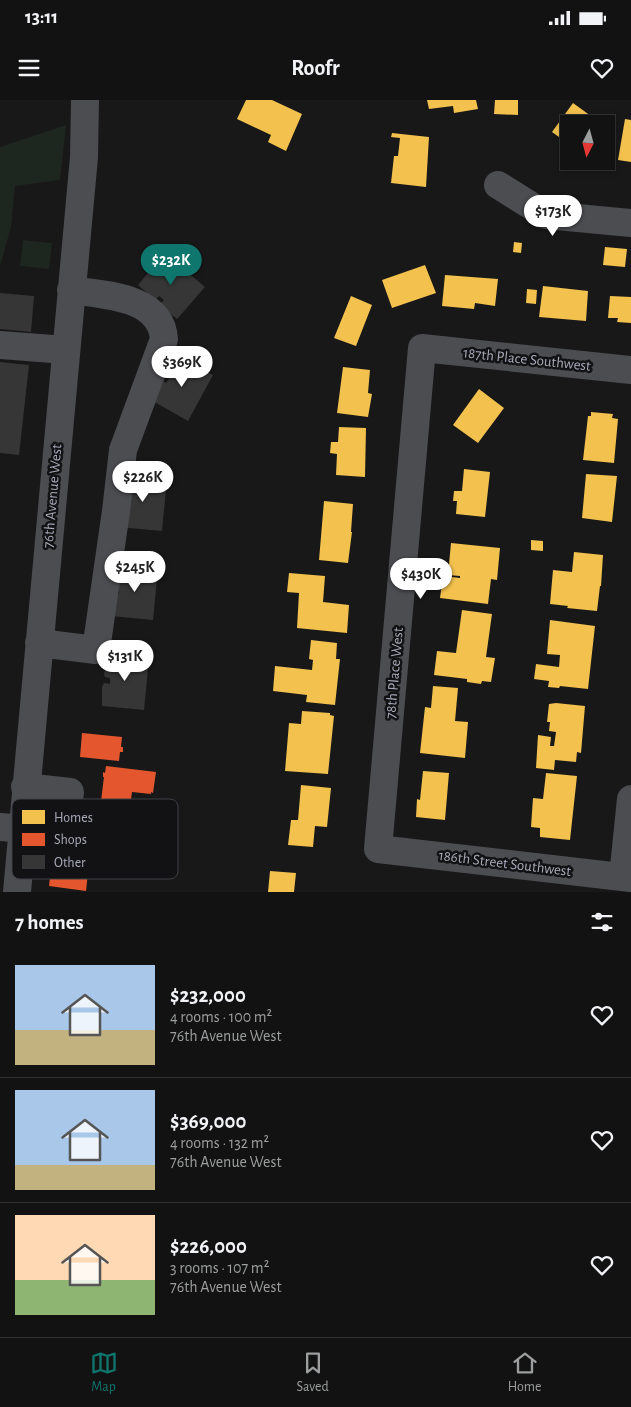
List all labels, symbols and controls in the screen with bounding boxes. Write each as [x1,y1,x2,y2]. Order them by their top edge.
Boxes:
text: 13:11 [25,8,58,27]
icon: menu [15,54,43,82]
icon: heart [588,54,616,82]
text: Roofr [291,57,340,79]
north arrow [560,115,615,170]
map controls [560,115,615,170]
pin: $173K [518,194,588,237]
text: $173K [535,203,571,219]
pin: $232K [136,244,206,286]
text: $232K [152,252,190,268]
street label: 187th Place Southwest [462,345,592,374]
pin: $369K [147,346,217,388]
text: $369K [163,354,201,370]
street label: 76th Avenue West [40,443,65,549]
pin: $226K [108,460,178,503]
text: $226K [123,469,163,485]
pin: $245K [100,550,170,593]
pin: $430K [386,558,456,600]
text: $245K [115,559,155,575]
text: $430K [401,566,441,582]
street label: 78th Place West [383,626,406,720]
pin: $131K [90,640,160,682]
text: $131K [108,648,142,664]
legend [12,799,178,879]
text: Homes [54,811,93,825]
text: Shops [54,833,87,847]
street label: 186th Street Southwest [438,848,572,879]
text: Other [54,856,86,870]
icon: filters [588,908,616,936]
text: 7 homes [15,912,84,933]
icon: home [55,985,115,1045]
text: $232,000 [170,985,246,1006]
icon: heart [588,1001,616,1029]
text: 4 rooms · 100 m² [170,1009,272,1025]
text: 76th Avenue West [170,1028,282,1044]
icon: home [55,1110,115,1170]
text: $369,000 [170,1111,246,1132]
icon: heart [588,1126,616,1154]
text: 4 rooms · 132 m² [170,1135,269,1151]
text: 76th Avenue West [170,1154,282,1170]
icon: home [55,1235,115,1295]
text: $226,000 [170,1236,247,1257]
icon: heart [588,1251,616,1279]
text: 3 rooms · 107 m² [170,1260,269,1276]
text: 76th Avenue West [170,1279,282,1295]
tab: Map [90,1349,118,1396]
tab: Saved [297,1349,329,1396]
tab: Home [508,1349,541,1396]

